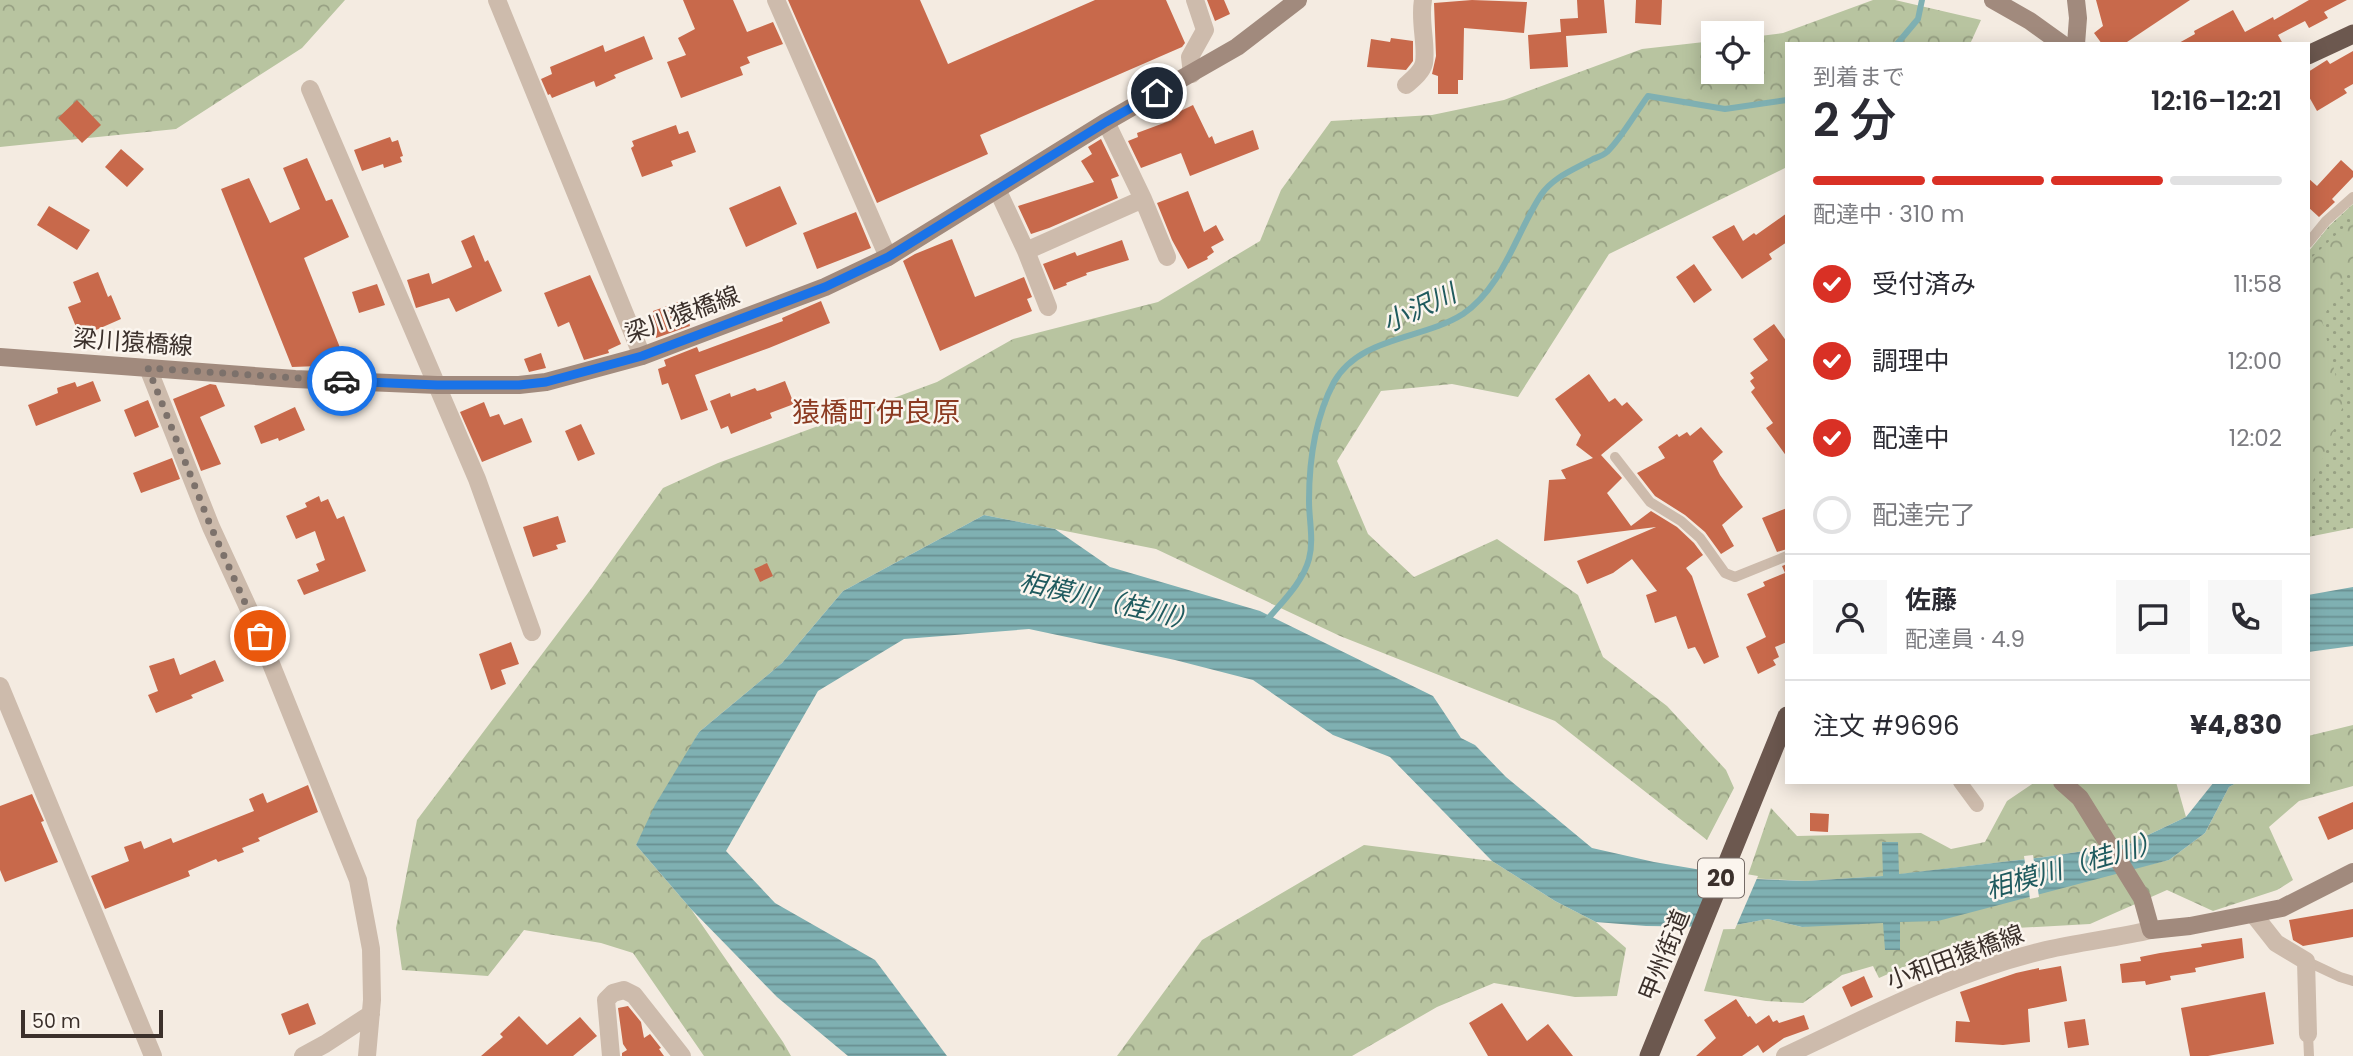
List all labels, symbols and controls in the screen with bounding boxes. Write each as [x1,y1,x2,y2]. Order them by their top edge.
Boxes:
map controls [1701,21,1764,84]
button: locate [1701,21,1764,84]
text: 到着まで [1813,61,1905,93]
pin [1127,63,1187,123]
icon: home [1138,74,1176,112]
text: 12:16–12:21 [2151,83,2282,119]
text: 2 分 [1813,88,1896,152]
text: 配達中 · 310 m [1813,198,1964,230]
icon: check [1813,265,1851,303]
text: 受付済み [1872,266,1976,302]
text: 11:58 [2233,268,2282,300]
water label: 小沢川 [1376,274,1465,341]
street label: 梁川猿橋線 [620,278,744,350]
street label: 梁川猿橋線 [72,321,194,363]
icon: check [1813,342,1851,380]
text: 調理中 [1872,343,1950,379]
text: 12:00 [2228,345,2282,377]
courier [307,346,377,416]
icon: car [323,362,361,400]
district label: 猿橋町伊良原 [792,393,960,432]
icon: check [1813,419,1851,457]
text: 配達中 [1872,420,1950,456]
text: 12:02 [2229,422,2282,454]
text: 配達完了 [1872,497,1976,533]
water label: 相模川（桂川） [1016,563,1202,639]
button: person [1813,580,1887,654]
button: chat [2116,580,2190,654]
button: phone [2208,580,2282,654]
text: 佐藤 [1905,582,1957,618]
pin [230,606,290,666]
icon: bag [241,617,279,655]
text: 配達員 · 4.9 [1905,623,2025,655]
text: ¥4,830 [2190,707,2282,743]
text: 注文 #9696 [1813,708,1960,744]
water label: 相模川（桂川） [1982,823,2166,907]
road number: 20 [1698,858,1744,898]
street label: 甲州街道 [1631,904,1697,1006]
street label: 小和田猿橋線 [1882,917,2028,997]
scale bar [21,1007,163,1039]
text: 50 m [32,1008,81,1035]

